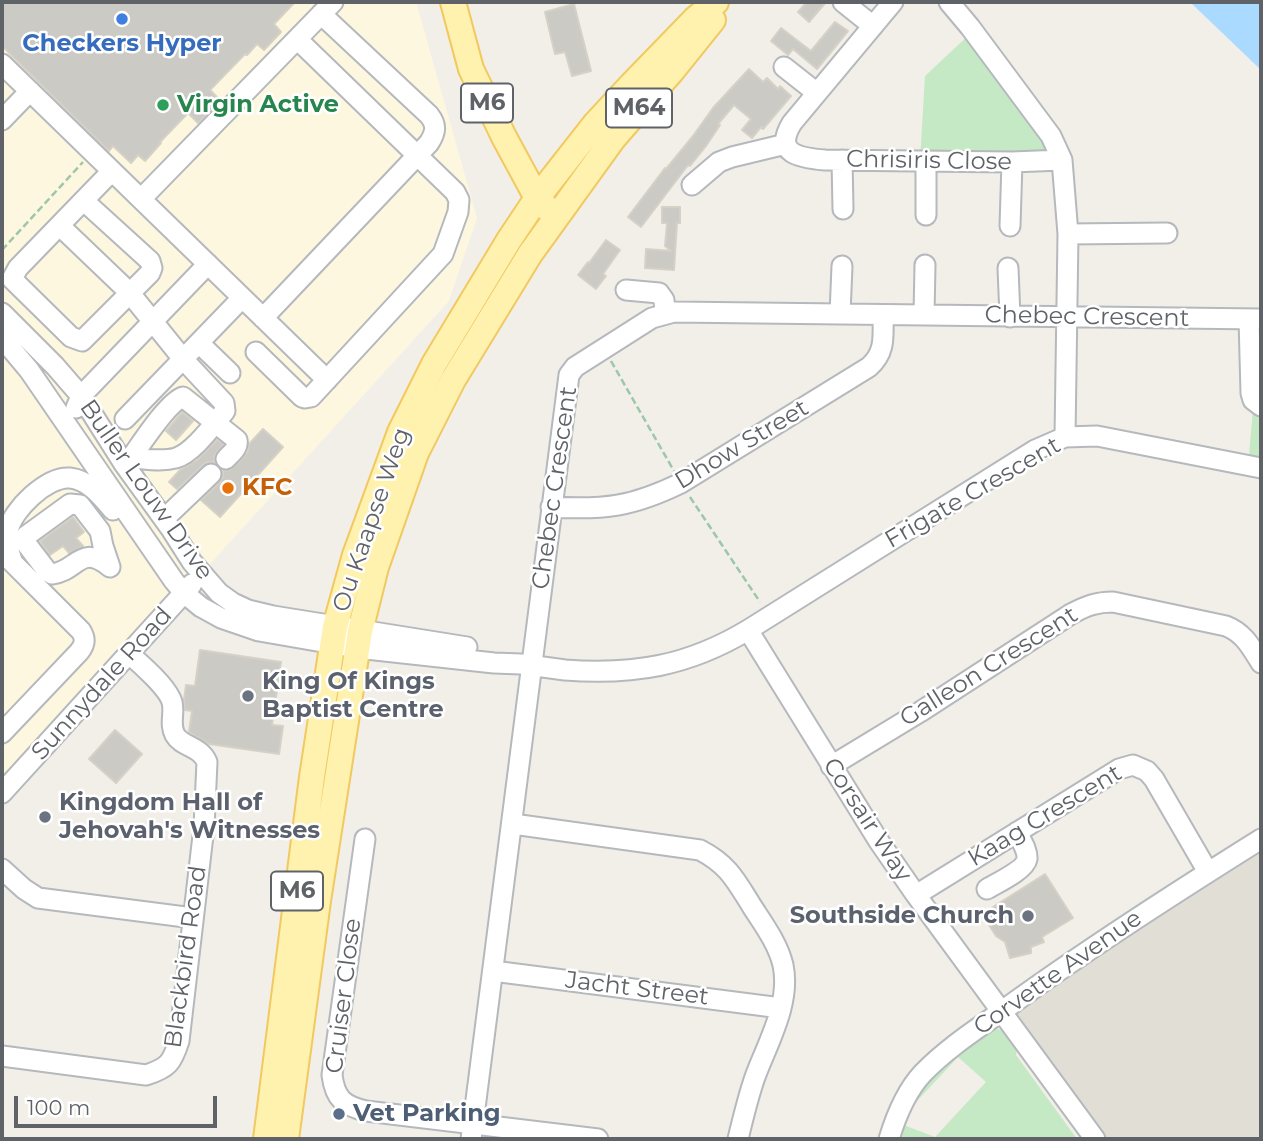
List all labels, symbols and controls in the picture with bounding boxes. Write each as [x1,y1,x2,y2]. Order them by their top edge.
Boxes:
marker: Checkers Hyper [114,11,130,27]
place label: Checkers Hyper [22,30,222,58]
road number: M6 [461,83,513,122]
road number: M64 [606,88,672,128]
place label: Virgin Active [177,91,339,119]
marker: Virgin Active [155,97,171,113]
street label: Chrisiris Close [846,145,1012,177]
street label: Chebec Crescent [984,301,1190,333]
street label: Chebec Crescent [527,385,583,591]
street label: Dhow Street [670,394,814,496]
street label: Buller Louw Drive [73,395,219,585]
street label: Ou Kaapse Weg [327,424,417,616]
street label: Frigate Crescent [880,431,1066,555]
place label: KFC [242,474,292,502]
marker: KFC [220,480,236,496]
street label: Galleon Crescent [895,601,1083,733]
street label: Sunnydale Road [26,602,178,766]
place label: King Of Kings Baptist Centre [262,668,444,724]
marker: King Of Kings Baptist Centre [240,688,256,704]
street label: Corsair Way [816,753,918,887]
street label: Kaag Crescent [963,759,1127,873]
place label: Kingdom Hall of Jehovah's Witnesses [59,789,320,845]
marker: Kingdom Hall of Jehovah's Witnesses [37,809,53,825]
street label: Blackbird Road [159,864,213,1050]
road number: M6 [271,872,323,911]
place label: Southside Church [790,902,1014,930]
street label: Corvette Avenue [968,904,1148,1042]
marker: Southside Church [1020,908,1036,924]
street label: Cruiser Close [320,917,368,1075]
street label: Jacht Street [564,966,710,1012]
scale bar [18,1082,220,1126]
text: 100 m [27,1095,90,1120]
place label: Vet Parking [353,1100,501,1128]
marker: Vet Parking [331,1106,347,1122]

